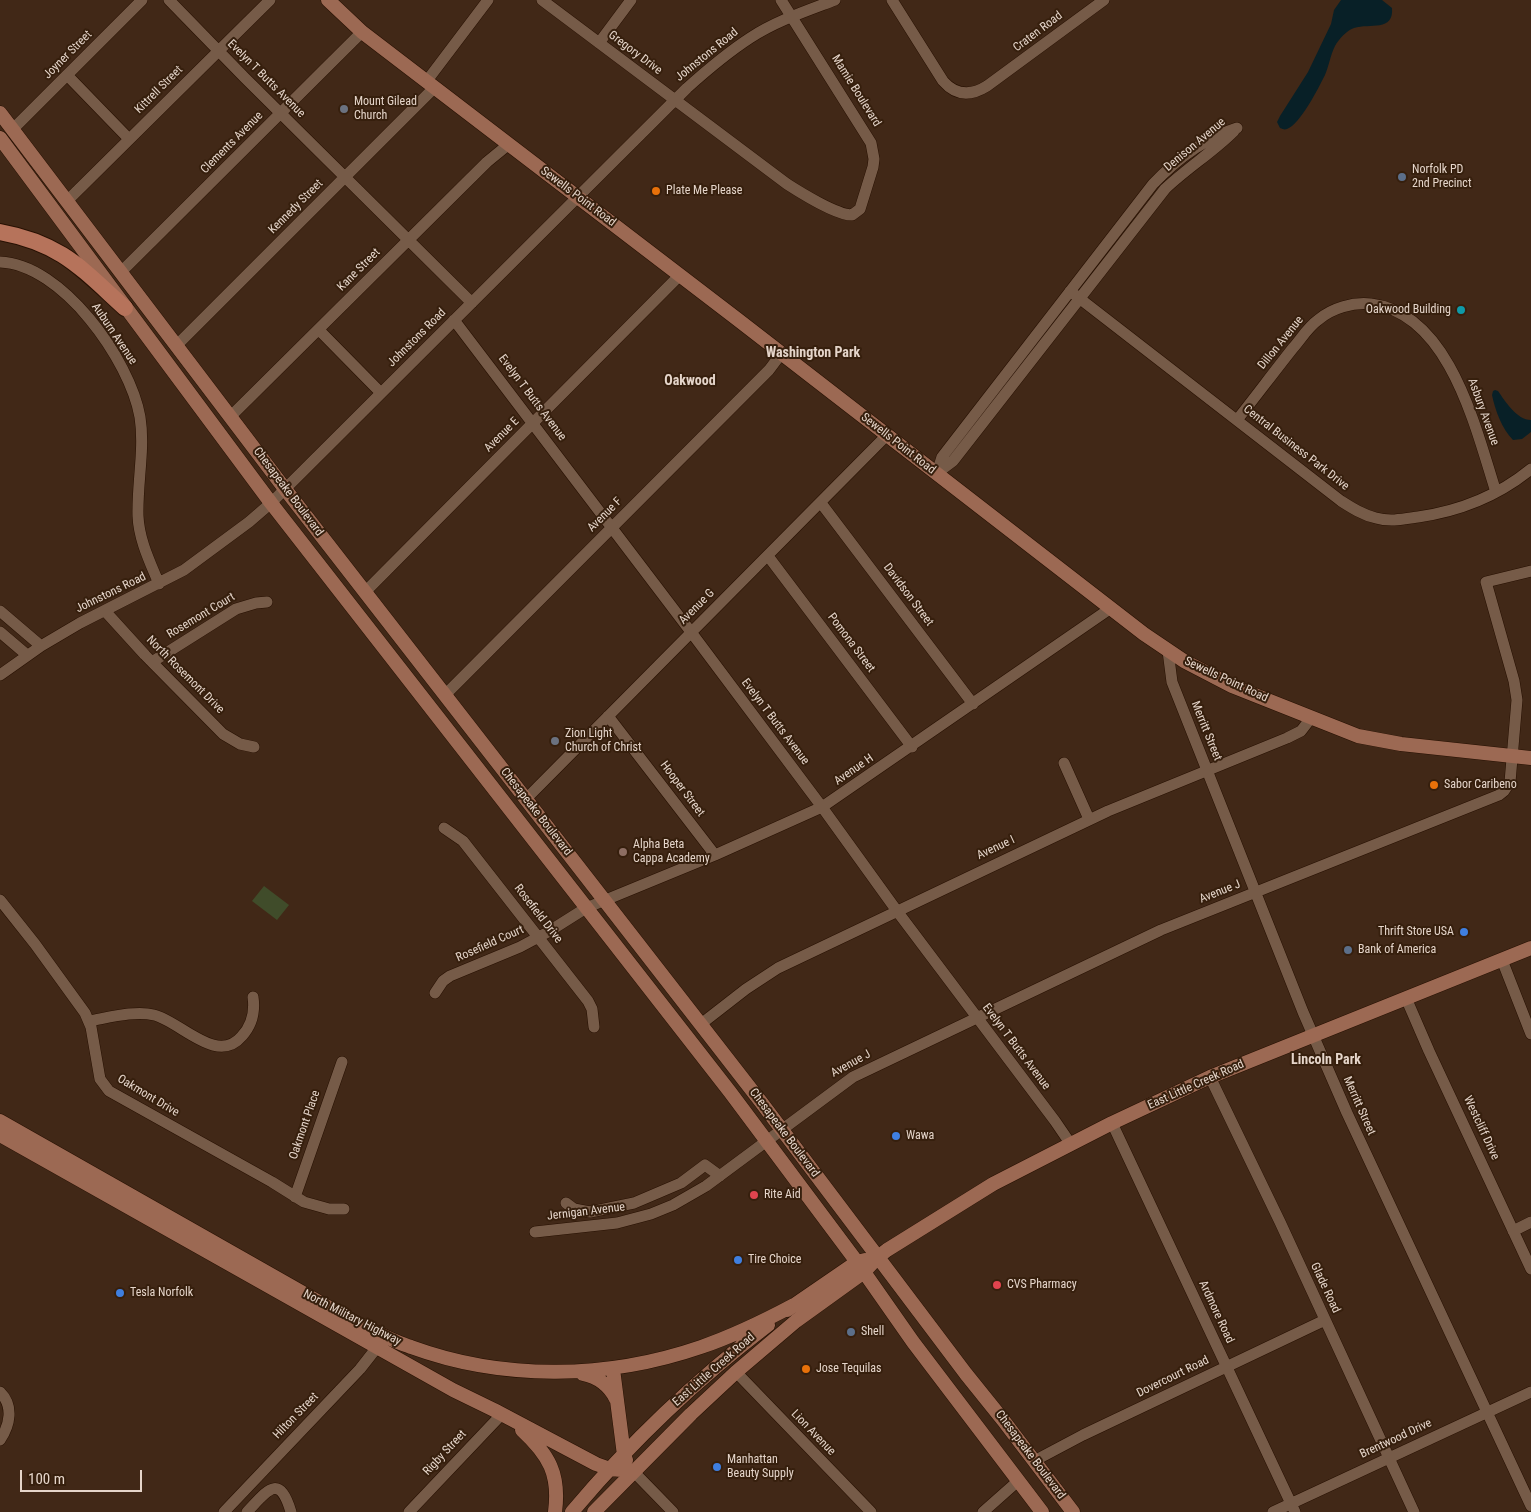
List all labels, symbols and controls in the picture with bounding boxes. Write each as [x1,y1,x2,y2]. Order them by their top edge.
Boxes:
street label: Craten Road [1011,9,1065,55]
street label: Johnstons Road [673,25,741,85]
street label: Joyner Street [41,28,95,82]
street label: Gregory Drive [605,28,665,78]
street label: Evelyn T Butts Avenue [224,37,308,121]
street label: Mamie Boulevard [828,52,884,130]
street label: Kittrell Street [132,63,186,117]
place label: Mount Gilead Church [354,95,417,123]
marker: Mount Gilead Church [338,103,350,115]
street label: Clements Avenue [198,109,266,177]
street label: Denison Avenue [1161,115,1229,175]
place label: Norfolk PD 2nd Precinct [1412,163,1471,191]
street label: Sewells Point Road [538,164,618,230]
marker: Norfolk PD 2nd Precinct [1396,171,1408,183]
street label: Kennedy Street [266,177,326,237]
place label: Plate Me Please [666,184,742,198]
marker: Plate Me Please [650,185,662,197]
street label: Kane Street [335,246,383,294]
street label: Auburn Avenue [88,300,140,368]
place label: Oakwood Building [1366,303,1451,317]
marker: Oakwood Building [1455,304,1467,316]
street label: Johnstons Road [385,306,449,370]
street label: Dillon Avenue [1255,314,1307,372]
district label: Washington Park [766,345,860,361]
street label: Evelyn T Butts Avenue [495,352,569,444]
district label: Oakwood [664,373,716,389]
street label: Asbury Avenue [1464,377,1502,447]
street label: Central Business Park Drive [1240,402,1352,494]
street label: Sewells Point Road [858,410,938,478]
street label: Avenue E [482,415,522,455]
street label: Chesapeake Boulevard [250,445,326,539]
street label: Avenue F [585,495,625,535]
street label: Davidson Street [880,561,936,629]
street label: Johnstons Road [73,570,149,616]
street label: Avenue G [676,586,718,628]
street label: Rosemont Court [164,590,238,642]
street label: Pomona Street [824,611,878,675]
street label: North Rosemont Drive [143,633,227,717]
street label: Sewells Point Road [1182,654,1270,706]
street label: Evelyn T Butts Avenue [738,676,812,768]
street label: Merritt Street [1188,699,1224,763]
place label: Zion Light Church of Christ [565,727,642,755]
marker: Zion Light Church of Christ [549,735,561,747]
street label: Avenue H [832,751,876,789]
street label: Hooper Street [657,758,707,820]
street label: Chesapeake Boulevard [497,765,575,859]
place label: Sabor Caribeno [1444,778,1517,792]
marker: Sabor Caribeno [1428,779,1440,791]
street label: Avenue I [975,833,1017,863]
place label: Alpha Beta Cappa Academy [633,838,710,866]
marker: Alpha Beta Cappa Academy [617,846,629,858]
street label: Avenue J [1197,877,1243,907]
street label: Rosefield Drive [511,882,565,946]
street label: Rosefield Court [454,923,526,965]
place label: Thrift Store USA [1378,925,1454,939]
marker: Thrift Store USA [1458,926,1470,938]
place label: Bank of America [1358,943,1436,957]
marker: Bank of America [1342,944,1354,956]
street label: Evelyn T Butts Avenue [979,1001,1053,1093]
street label: Avenue J [829,1047,873,1081]
district label: Lincoln Park [1291,1052,1361,1068]
street label: East Little Creek Road [1146,1057,1246,1113]
street label: Oakmont Drive [115,1072,181,1120]
street label: Merritt Street [1340,1074,1378,1138]
street label: Chesapeake Boulevard [746,1086,822,1180]
street label: Oakmont Place [286,1089,324,1161]
street label: Westcliff Drive [1460,1094,1502,1162]
place label: Wawa [906,1129,934,1143]
marker: Wawa [890,1130,902,1142]
place label: Rite Aid [764,1188,801,1202]
marker: Rite Aid [748,1189,760,1201]
street label: Jernigan Avenue [546,1200,626,1224]
place label: Tire Choice [748,1253,801,1267]
marker: Tire Choice [732,1254,744,1266]
street label: Glade Road [1307,1260,1343,1316]
place label: CVS Pharmacy [1007,1278,1077,1292]
street label: Ardmore Road [1195,1278,1237,1346]
marker: CVS Pharmacy [991,1279,1003,1291]
place label: Tesla Norfolk [130,1286,193,1300]
marker: Tesla Norfolk [114,1287,126,1299]
street label: North Military Highway [301,1287,403,1349]
place label: Shell [861,1325,884,1339]
marker: Shell [845,1326,857,1338]
street label: East Little Creek Road [670,1330,758,1410]
street label: Dovercourt Road [1134,1353,1212,1401]
place label: Jose Tequilas [816,1362,882,1376]
marker: Jose Tequilas [800,1363,812,1375]
street label: Hilton Street [270,1390,322,1442]
street label: Lion Avenue [788,1407,838,1459]
street label: Chesapeake Boulevard [992,1408,1068,1502]
street label: Brentwood Drive [1358,1416,1434,1462]
street label: Rigby Street [420,1427,470,1479]
place label: Manhattan Beauty Supply [727,1453,794,1481]
scale bar [22,1460,145,1492]
marker: Manhattan Beauty Supply [711,1461,723,1473]
text: 100 m [28,1470,65,1488]

